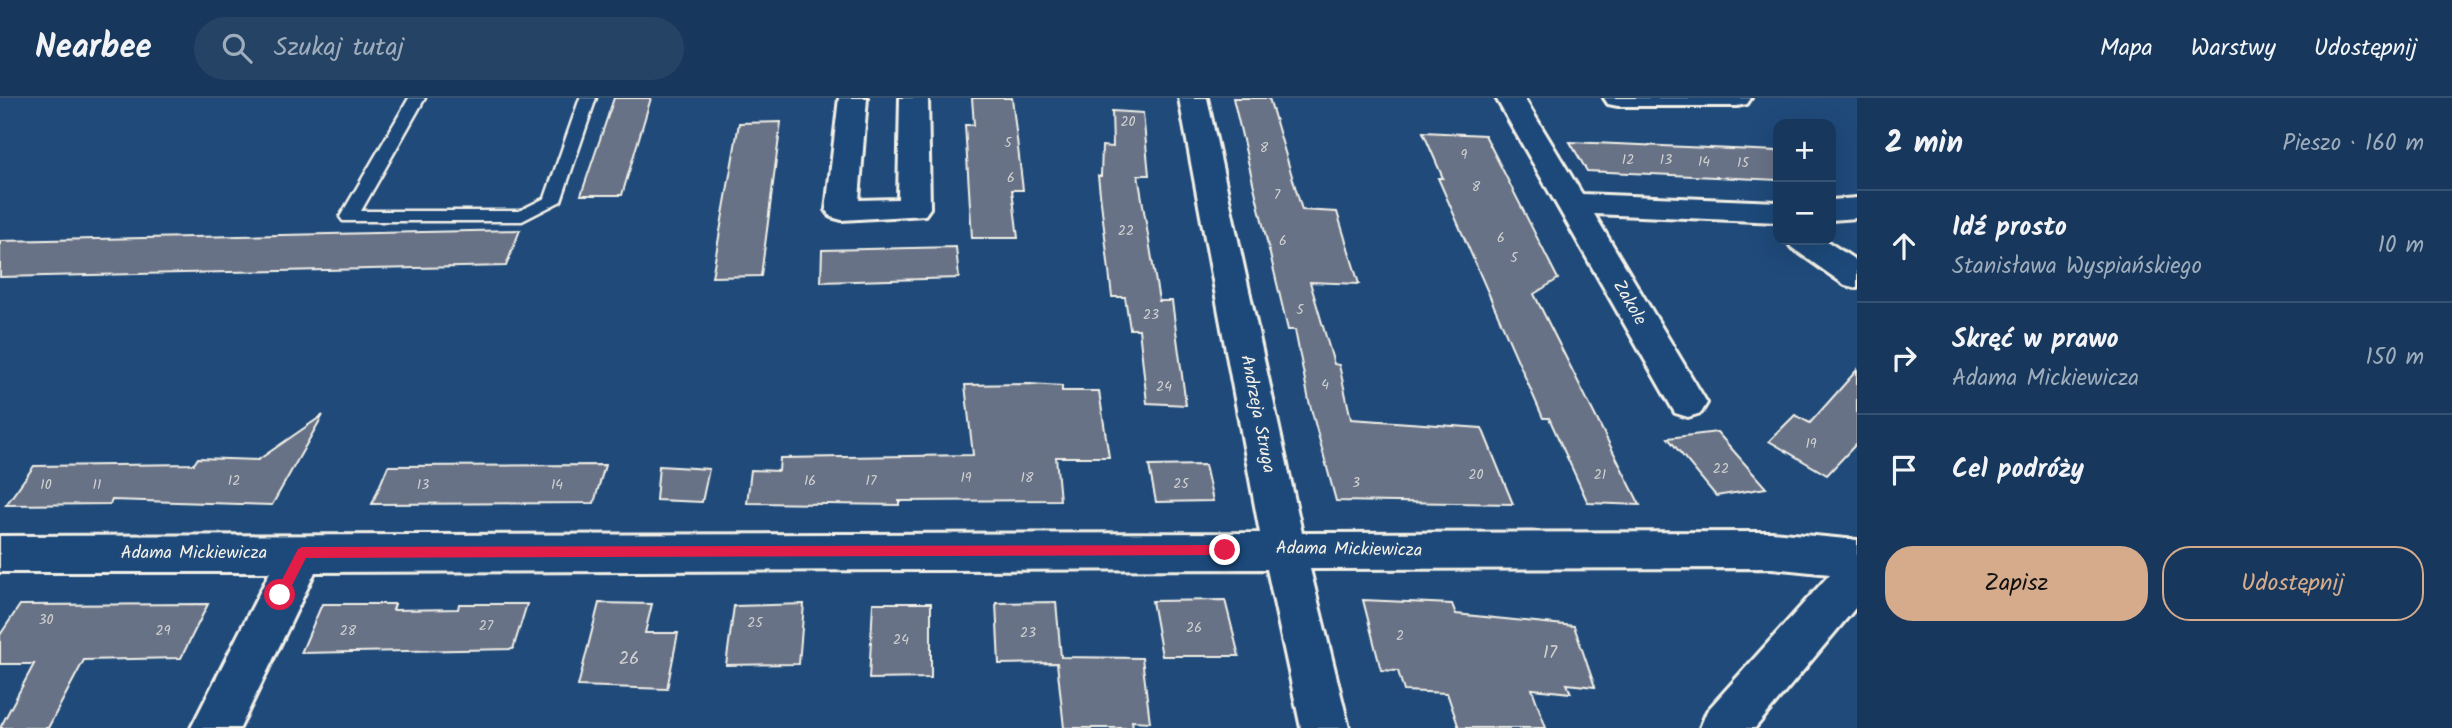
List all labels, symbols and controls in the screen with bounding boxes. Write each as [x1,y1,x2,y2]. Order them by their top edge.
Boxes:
search box [194,17,684,80]
text: Nearbee [35,22,152,75]
text: Szukaj tutaj [274,27,404,69]
icon: search [218,29,256,67]
text: Mapa [2100,29,2153,68]
text: Warstwy [2191,29,2276,68]
text: Udostępnij [2314,29,2417,68]
house number: 20 [1120,111,1136,133]
map controls [1773,119,1836,245]
button: + [1773,119,1836,182]
text: 2 min [1885,120,1963,168]
text: Pieszo · 160 m [2282,126,2424,162]
house number: 5 [1004,132,1013,154]
house number: 8 [1260,137,1269,159]
house number: 9 [1461,144,1468,166]
house number: 12 [1622,149,1634,171]
house number: 13 [1660,149,1672,171]
house number: 14 [1698,151,1710,173]
house number: 15 [1737,152,1750,174]
house number: 6 [1007,167,1015,189]
house number: 8 [1472,176,1481,198]
button: − [1773,182,1836,245]
house number: 7 [1274,184,1281,206]
text: Idź prosto [1952,207,2067,249]
house number: 22 [1118,220,1134,242]
house number: 6 [1497,227,1505,249]
icon: ahead [1885,227,1923,265]
text: 10 m [2378,228,2424,264]
house number: 6 [1279,230,1287,252]
house number: 5 [1510,247,1519,269]
text: Stanisława Wyspiańskiego [1952,249,2202,285]
street label: Zakole [1604,275,1654,331]
house number: 5 [1296,299,1305,321]
house number: 23 [1143,304,1159,326]
text: Skręć w prawo [1952,319,2119,361]
icon: right [1885,339,1923,377]
text: 150 m [2365,340,2424,376]
street label: Andrzeja Struga [1231,352,1283,476]
text: Adama Mickiewicza [1952,361,2139,397]
house number: 4 [1321,374,1329,396]
house number: 24 [1156,376,1172,398]
house number: 19 [1805,433,1817,455]
text: Cel podróży [1952,449,2084,491]
icon: arrive [1885,451,1923,489]
house number: 22 [1713,458,1729,480]
house number: 20 [1468,464,1484,486]
house number: 21 [1594,464,1606,486]
house number: 19 [960,467,972,489]
house number: 18 [1021,467,1034,489]
house number: 12 [228,470,240,492]
house number: 16 [804,470,816,492]
house number: 17 [866,470,877,492]
house number: 3 [1352,472,1360,494]
house number: 25 [1173,473,1190,495]
house number: 10 [40,474,52,496]
house number: 11 [93,474,101,496]
house number: 13 [417,474,429,496]
house number: 14 [551,474,563,496]
route end [1209,534,1240,565]
street label: Adama Mickiewicza [1276,534,1422,566]
street label: Adama Mickiewicza [121,539,267,568]
button: Zapisz [1885,546,2148,621]
button: Udostępnij [2162,546,2424,621]
route start [264,579,295,610]
house number: 30 [39,609,54,631]
house number: 25 [747,612,764,634]
house number: 27 [479,615,494,637]
house number: 26 [1186,617,1202,639]
house number: 29 [156,620,171,642]
house number: 28 [340,620,357,642]
house number: 23 [1020,622,1036,644]
house number: 2 [1396,625,1404,647]
house number: 24 [893,629,909,651]
house number: 17 [1543,639,1558,668]
house number: 26 [619,645,639,674]

